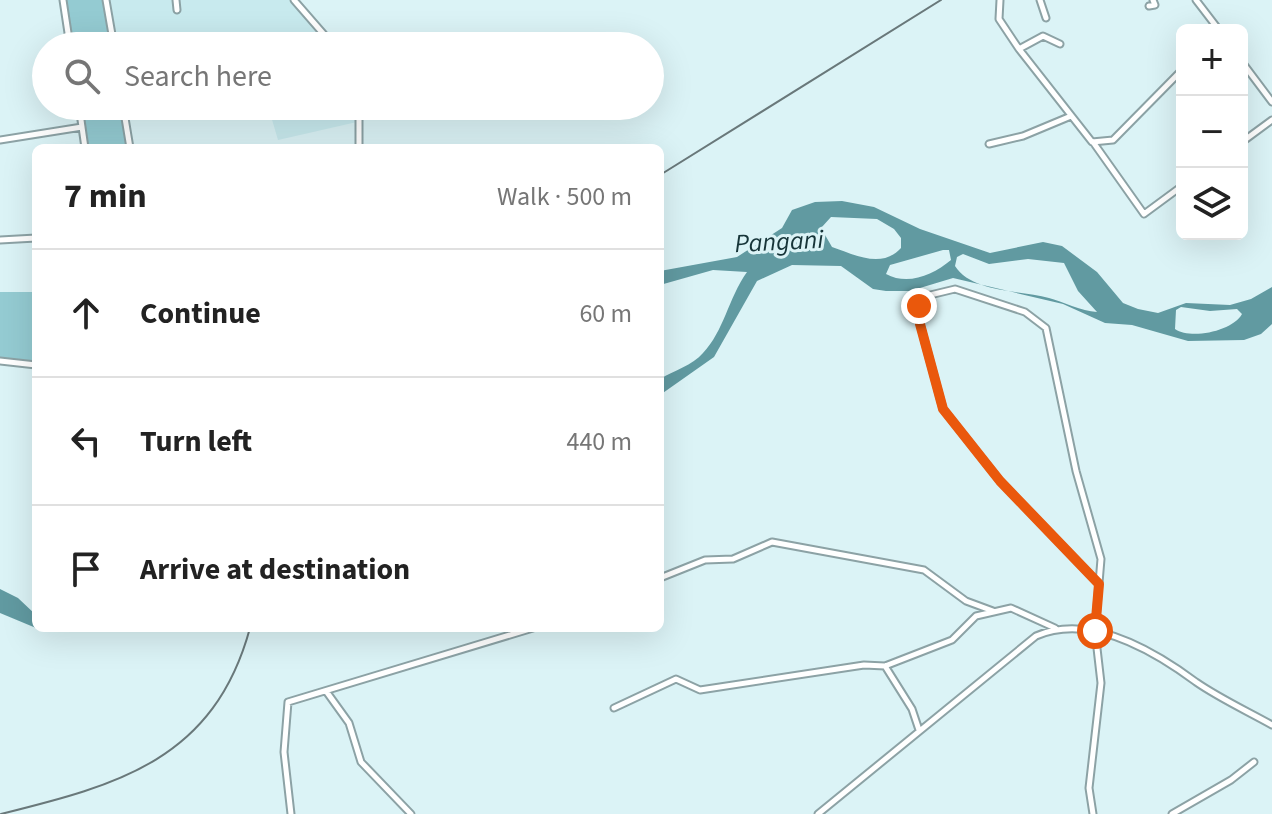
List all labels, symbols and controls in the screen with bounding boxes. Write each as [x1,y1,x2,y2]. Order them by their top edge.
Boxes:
map controls [1176,24,1248,240]
button: + [1176,24,1248,96]
search box [32,32,664,120]
icon: search [60,54,104,98]
text: Search here [124,55,272,98]
button: − [1176,96,1248,168]
button: layers [1176,168,1248,240]
text: 7 min [64,172,147,221]
text: Walk · 500 m [497,178,632,215]
water label: Pangani [734,221,825,262]
route end [901,288,937,324]
icon: ahead [64,291,108,335]
text: Continue [140,292,261,335]
text: 60 m [579,295,632,332]
icon: left [64,419,108,463]
text: Turn left [140,420,252,463]
text: 440 m [566,423,632,460]
icon: arrive [64,547,108,591]
text: Arrive at destination [140,548,410,591]
route start [1077,613,1113,649]

